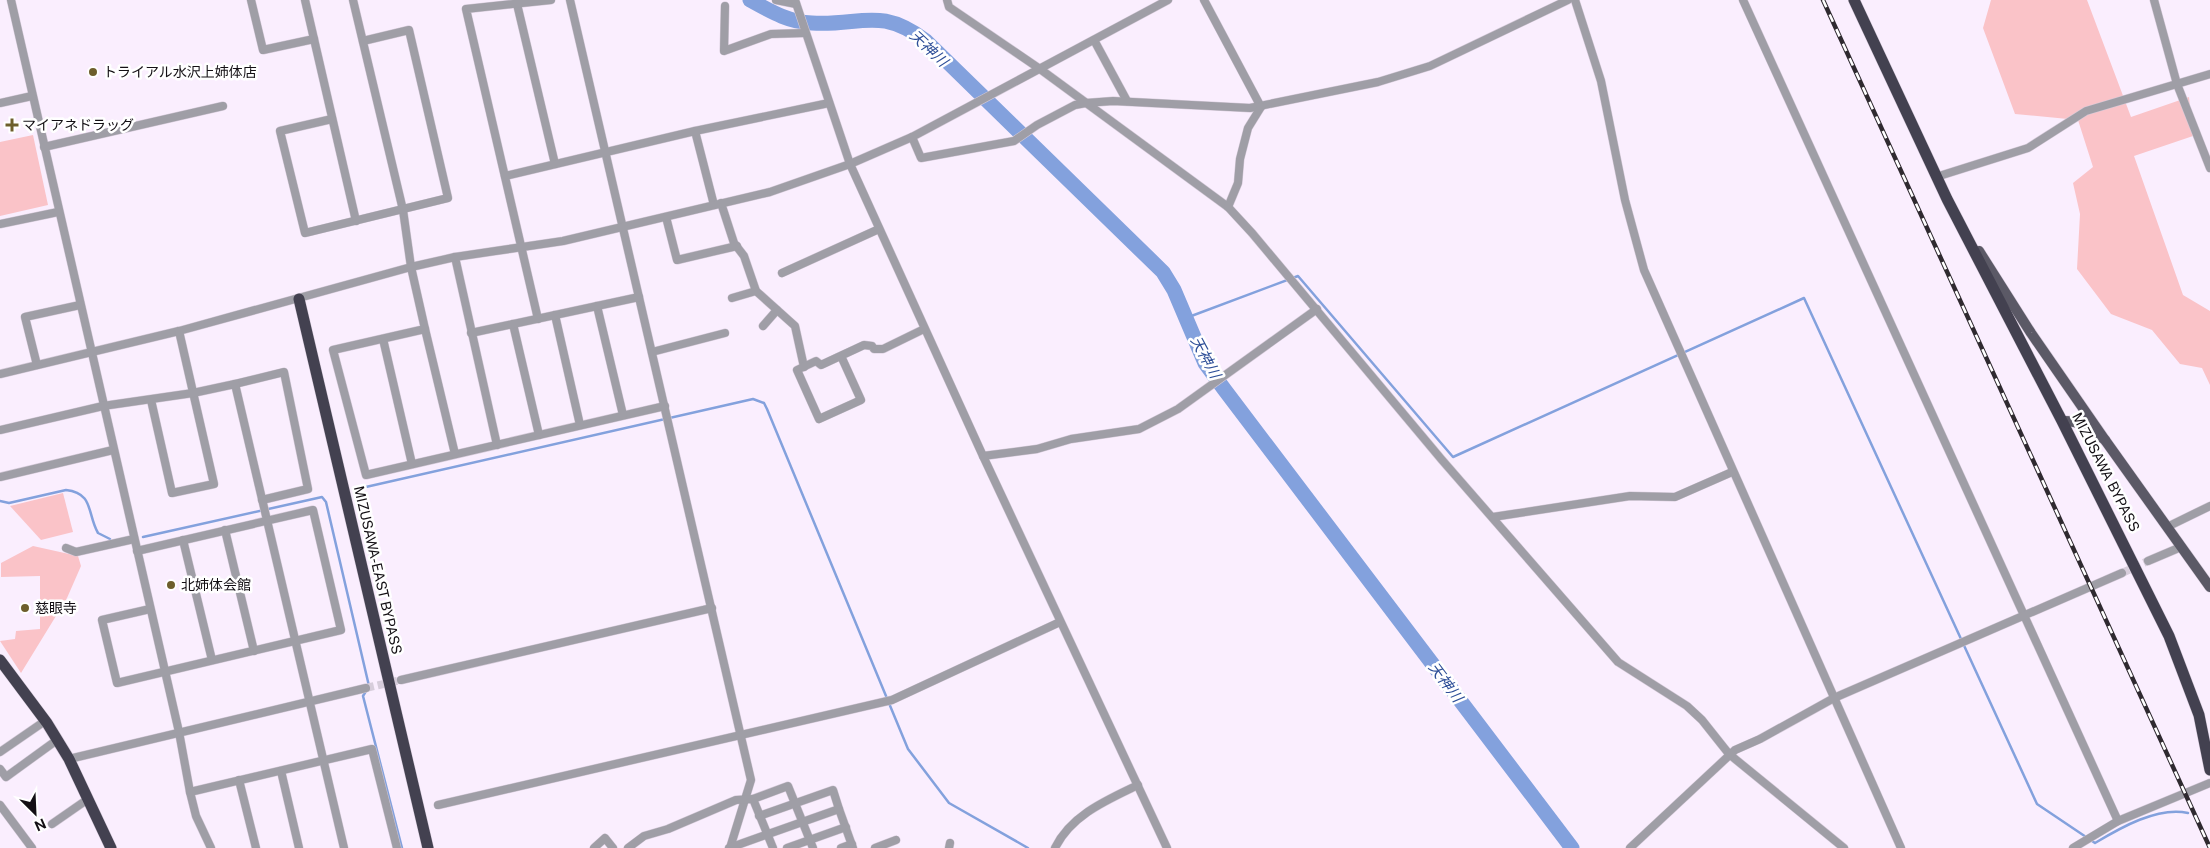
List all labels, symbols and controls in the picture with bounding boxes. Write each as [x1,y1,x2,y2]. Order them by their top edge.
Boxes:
water label: 天神川 [907,26,953,71]
place label: トライアル水沢上姉体店 [103,64,257,80]
marker: トライアル水沢上姉体店 [87,66,99,78]
place label: マイアネドラッグ [22,117,134,133]
marker: マイアネドラッグ [6,119,18,131]
water label: 天神川 [1188,333,1225,383]
street label: MIZUSAWA BYPASS [2069,410,2143,534]
street label: MIZUSAWA-EAST BYPASS [351,484,405,656]
place label: 北姉体会館 [181,577,251,593]
marker: 北姉体会館 [165,579,177,591]
place label: 慈眼寺 [35,600,77,616]
marker: 慈眼寺 [19,602,31,614]
water label: 天神川 [1426,659,1468,707]
north arrow [10,788,60,838]
text: N [32,815,49,834]

